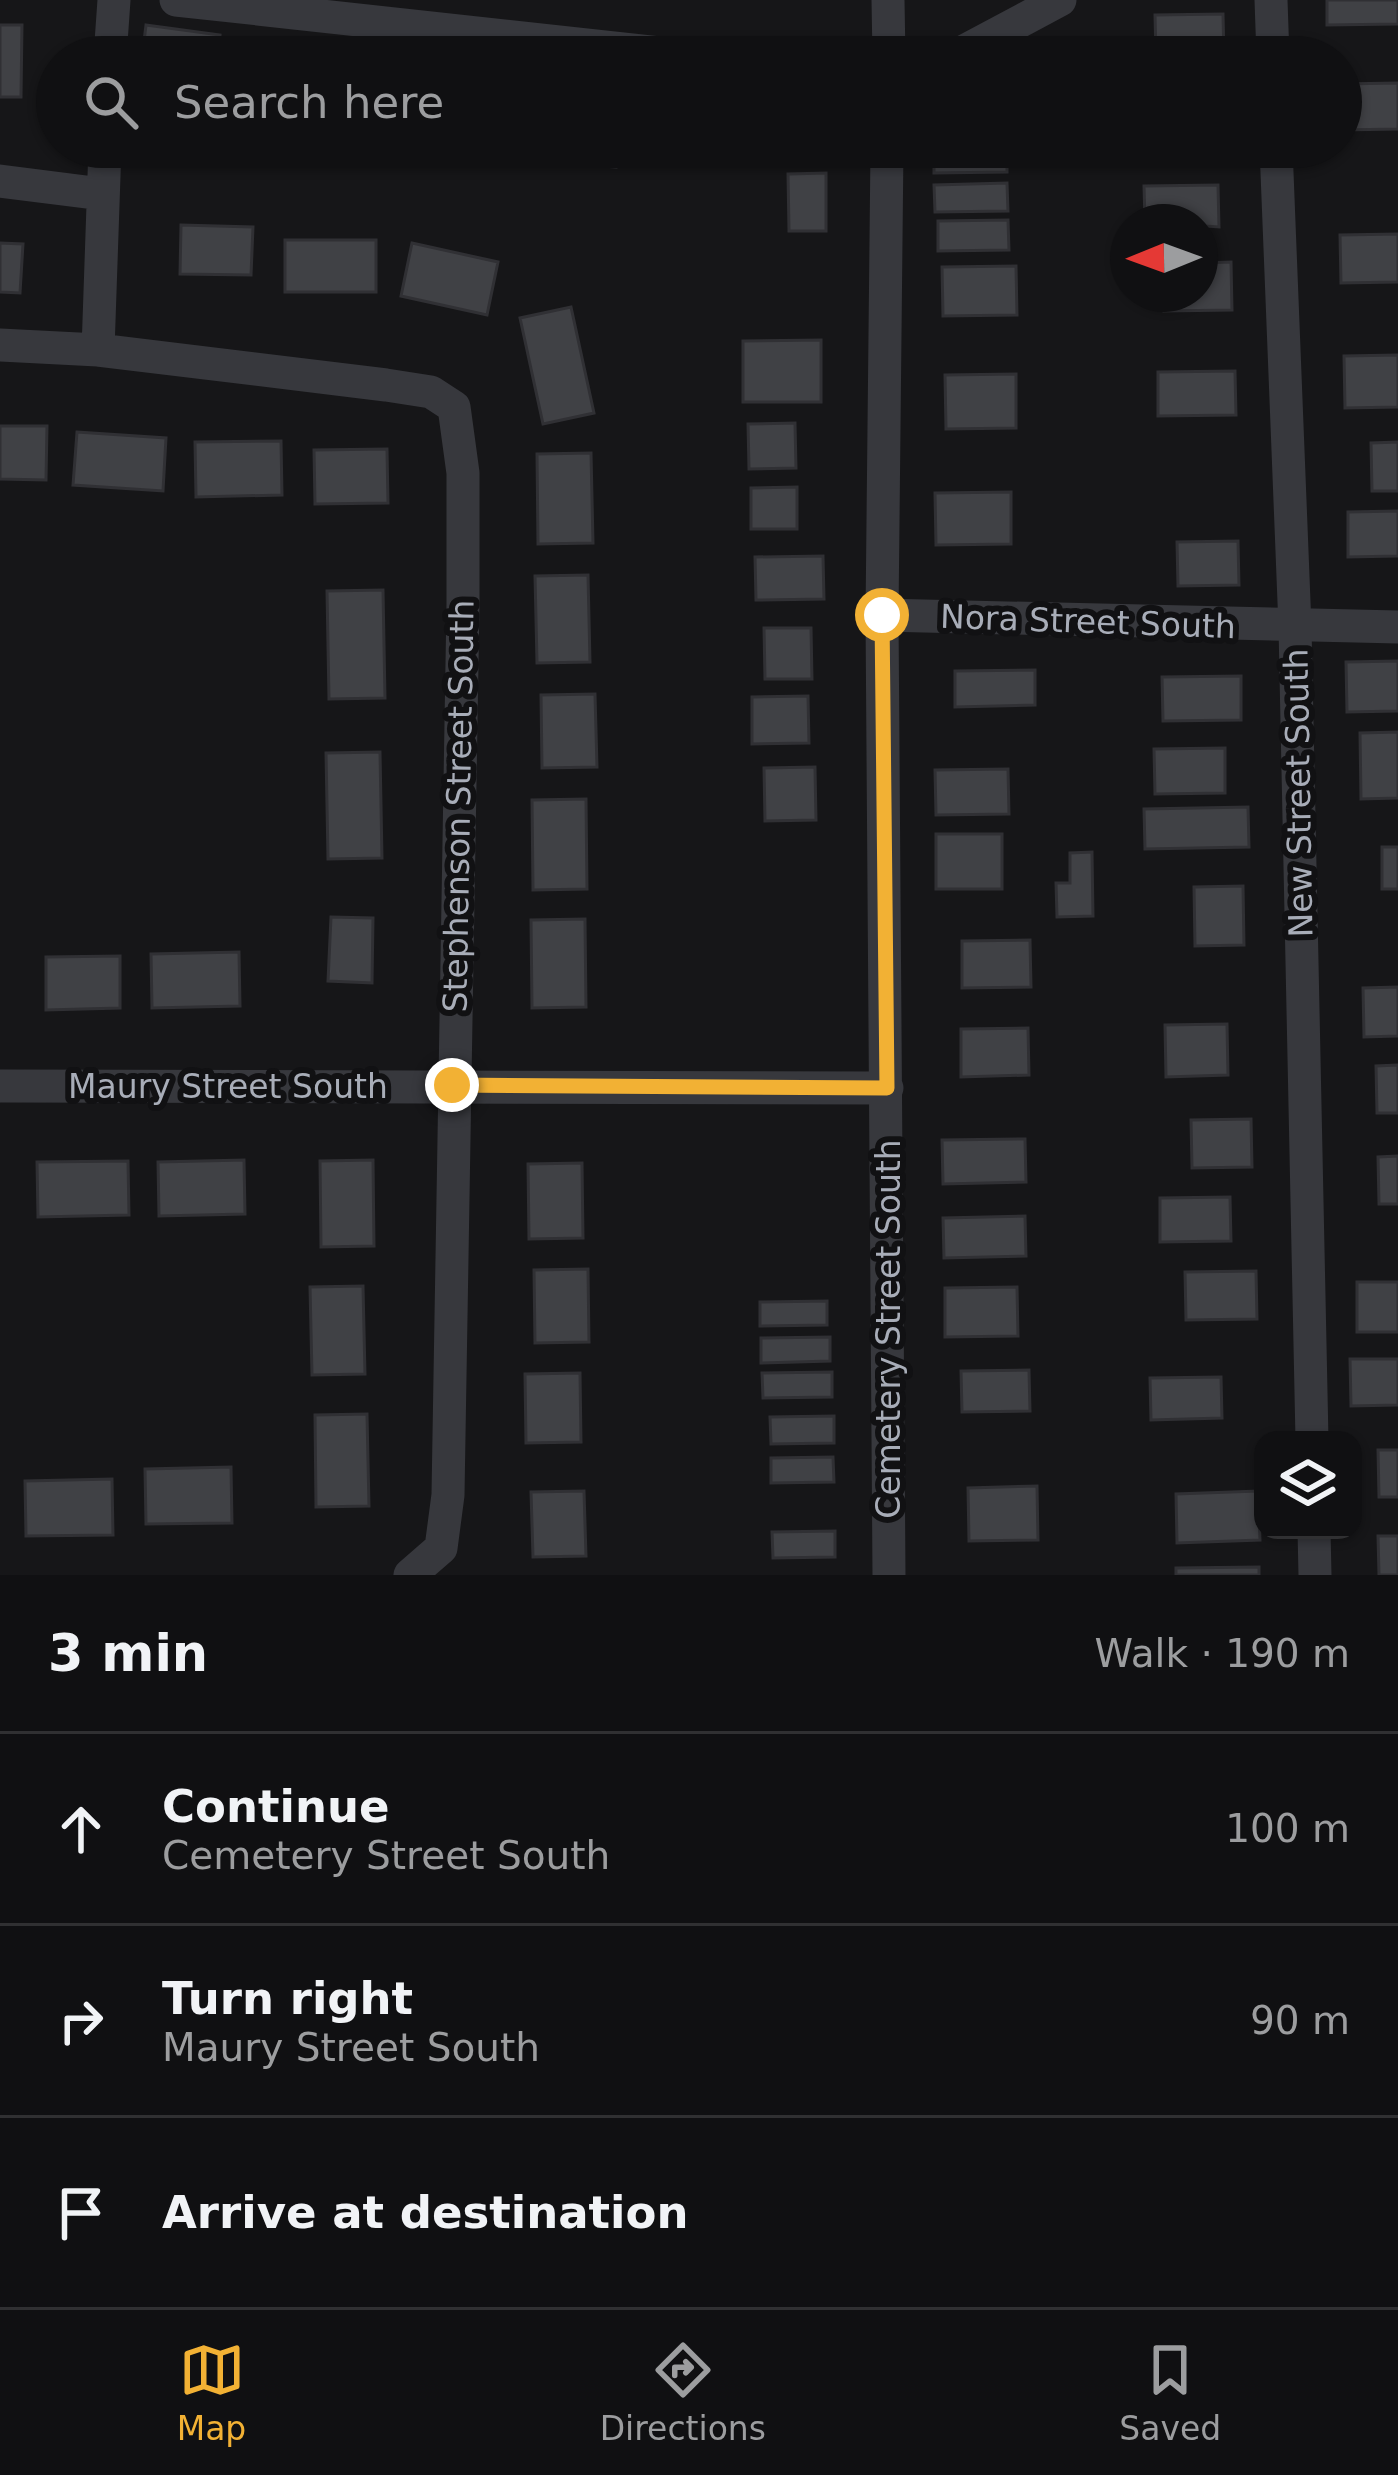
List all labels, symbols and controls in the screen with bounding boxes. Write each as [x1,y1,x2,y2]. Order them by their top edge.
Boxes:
search box [36,36,1362,168]
icon: search [78,69,144,135]
text: Search here [174,76,444,129]
north arrow [1110,204,1218,312]
route start [855,588,909,642]
street label: Nora Street South [939,597,1236,646]
street label: Stephenson Street South [435,599,482,1013]
street label: New Street South [1276,648,1321,938]
route end [425,1058,479,1112]
street label: Maury Street South [68,1067,388,1106]
street label: Cemetery Street South [869,1139,908,1519]
map controls [1254,1431,1362,1539]
button: layers [1254,1431,1362,1539]
text: 3 min [48,1624,208,1683]
text: Walk · 190 m [1095,1631,1350,1676]
text: Continue [162,1780,390,1833]
icon: ahead [48,1796,114,1862]
text: 100 m [1225,1806,1350,1851]
text: Cemetery Street South [162,1833,610,1878]
text: Turn right [162,1972,413,2025]
icon: right [48,1988,114,2054]
text: 90 m [1250,1998,1350,2043]
text: Maury Street South [162,2025,540,2070]
icon: arrive [48,2180,114,2246]
text: Arrive at destination [162,2186,688,2239]
tab: Map [177,2337,246,2448]
tab: Directions [600,2337,766,2448]
tab: Saved [1119,2337,1221,2448]

